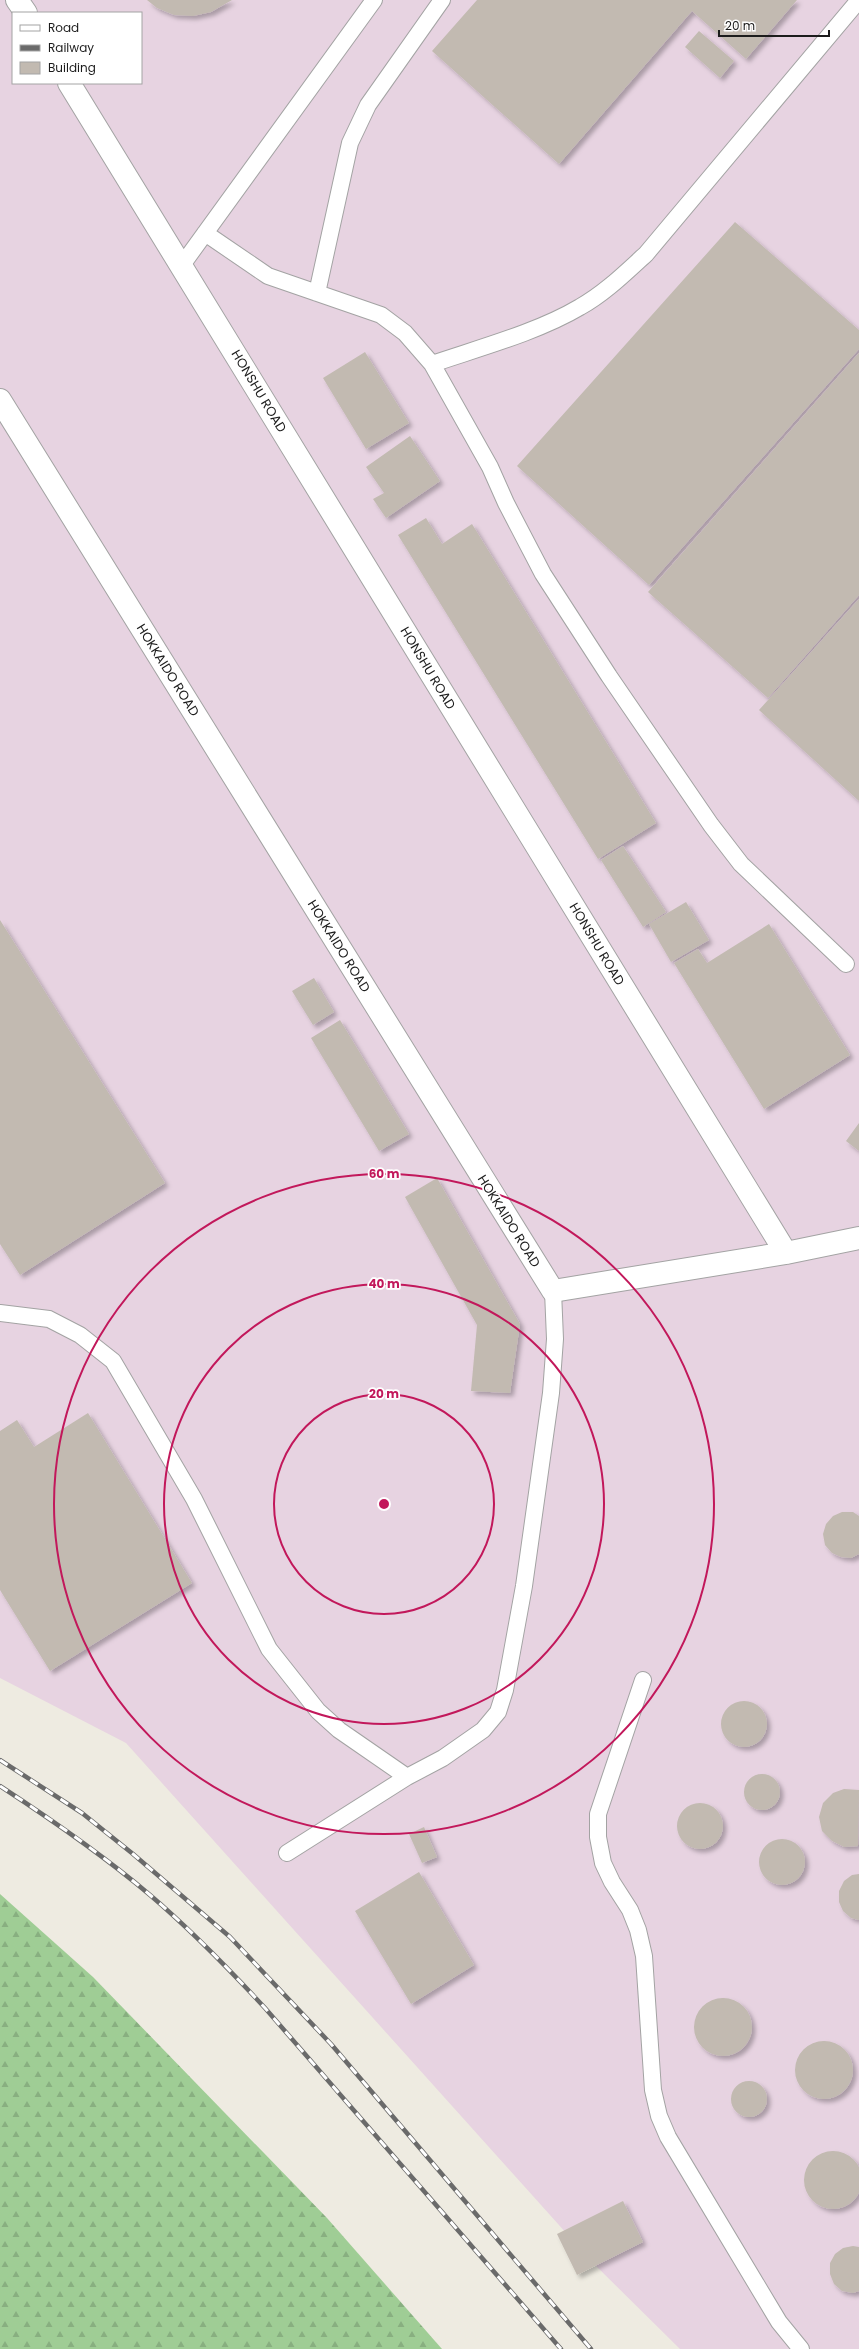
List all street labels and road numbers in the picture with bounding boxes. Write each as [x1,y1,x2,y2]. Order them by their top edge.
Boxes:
street label: HONSHU ROAD [227,346,291,436]
street label: HOKKAIDO ROAD [132,620,204,720]
street label: HONSHU ROAD [396,623,460,713]
street label: HOKKAIDO ROAD [303,896,375,996]
street label: HONSHU ROAD [565,899,629,989]
street label: HOKKAIDO ROAD [473,1171,545,1271]

